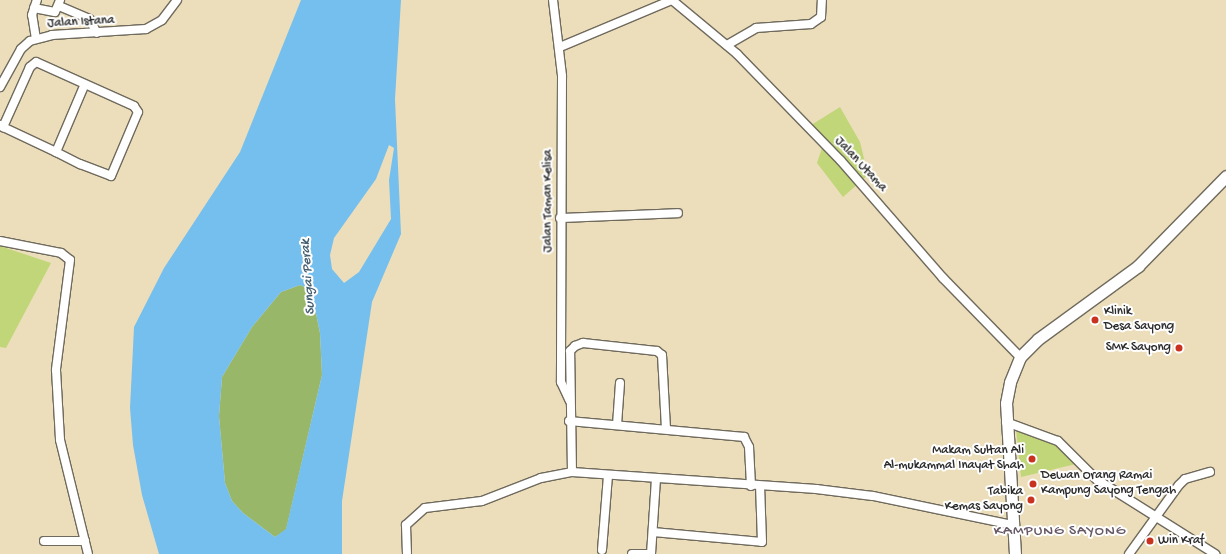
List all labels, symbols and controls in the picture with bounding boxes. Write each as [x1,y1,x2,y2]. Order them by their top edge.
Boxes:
street label: Jalan Istana [47,13,115,33]
street label: Jalan Utama [830,134,890,196]
street label: Jalan Taman Kelisa [541,150,557,252]
water label: Sungai Perak [298,239,320,315]
place label: Klinik Desa Sayong [1104,305,1174,336]
marker: Klinik Desa Sayong [1089,314,1101,326]
place label: SMK Sayong [1106,340,1171,356]
marker: SMK Sayong [1174,343,1184,353]
place label: Makam Sultan Ali Al-mukammal Inayat Shah [884,444,1024,475]
marker: Makam Sultan Ali Al-mukammal Inayat Shah [1027,454,1037,464]
place label: Dewan Orang Ramai Kampung Sayong Tengah [1041,469,1176,500]
marker: Dewan Orang Ramai Kampung Sayong Tengah [1028,479,1038,489]
place label: Tabika Kemas Sayong [945,485,1023,516]
marker: Tabika Kemas Sayong [1026,495,1036,505]
district label: KAMPUNG SAYONG [994,523,1126,541]
place label: Win Kraf [1158,533,1204,549]
marker: Win Kraf [1145,536,1155,546]

